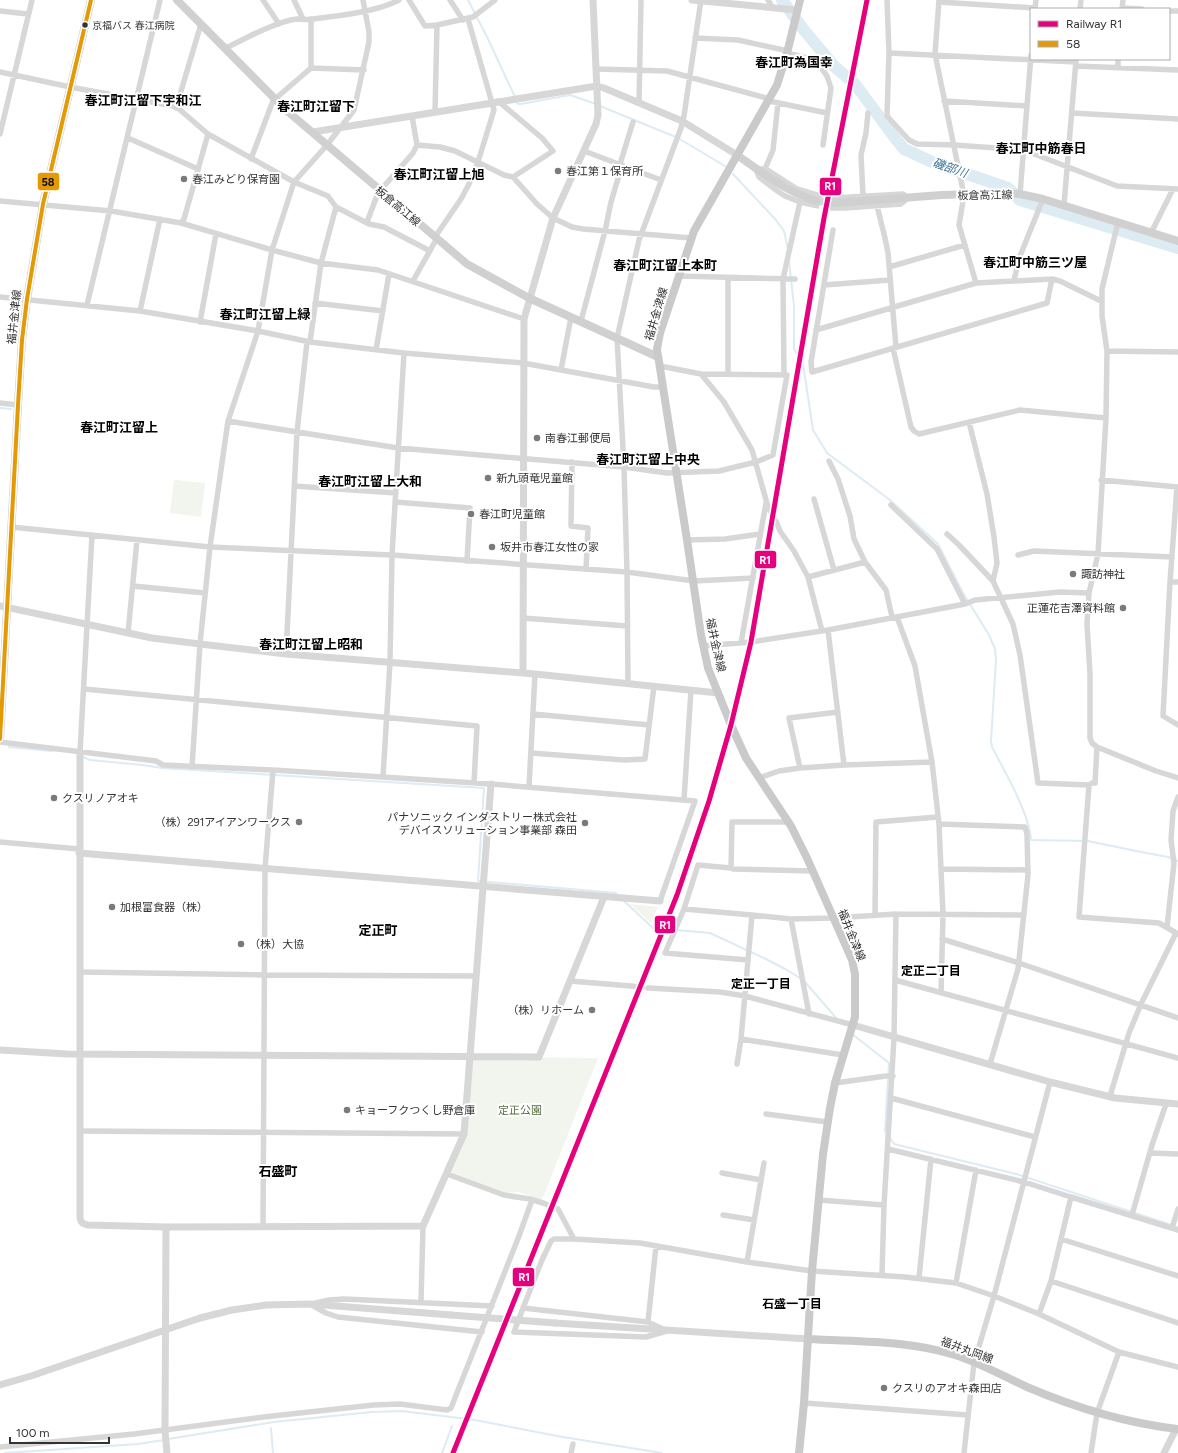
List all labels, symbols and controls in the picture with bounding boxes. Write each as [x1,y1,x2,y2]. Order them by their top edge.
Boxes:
legend [1030,8,1170,60]
text: Railway R1 [1066,17,1122,31]
place label: 京福バス 春江病院 [92,19,174,32]
marker: 京福バス 春江病院 [80,20,90,30]
text: 58 [1066,37,1080,51]
district label: 春江町為国幸 [755,55,833,70]
district label: 春江町江留下宇和江 [84,93,202,108]
district label: 春江町江留下 [277,99,355,114]
district label: 春江町中筋春日 [995,141,1087,156]
water label: 磯部川 [931,156,971,181]
place label: 春江第１保育所 [566,165,644,178]
marker: 春江第１保育所 [553,166,563,176]
district label: 春江町江留上旭 [393,167,485,182]
line badge: 58 [37,172,60,191]
place label: 春江みどり保育園 [192,173,280,186]
marker: 春江みどり保育園 [179,174,189,184]
text: 58 [41,176,55,189]
line badge: R1 [819,177,842,196]
text: R1 [824,180,836,193]
street label: 板倉高江線 [372,184,423,229]
street label: 板倉高江線 [957,189,1013,202]
district label: 春江町中筋三ツ屋 [983,255,1087,270]
district label: 春江町江留上本町 [613,258,717,273]
street label: 福井金津線 [643,286,670,342]
street label: 福井金津線 [5,289,24,345]
district label: 春江町江留上緑 [219,307,311,322]
district label: 春江町江留上 [80,420,158,435]
place label: 南春江郵便局 [545,432,611,445]
marker: 南春江郵便局 [532,433,542,443]
district label: 春江町江留上中央 [596,452,700,467]
place label: 新九頭竜児童館 [496,472,573,485]
marker: 新九頭竜児童館 [483,473,493,483]
district label: 春江町江留上大和 [318,474,422,489]
place label: 春江町児童館 [479,508,545,521]
marker: 春江町児童館 [466,509,476,519]
place label: 坂井市春江女性の家 [500,541,599,554]
marker: 坂井市春江女性の家 [487,542,497,552]
line badge: R1 [754,550,777,569]
text: R1 [759,554,771,567]
place label: 諏訪神社 [1081,568,1125,581]
marker: 諏訪神社 [1068,569,1078,579]
place label: 正蓮花吉澤資料館 [1027,602,1115,615]
marker: 正蓮花吉澤資料館 [1118,603,1128,613]
street label: 福井金津線 [703,617,728,673]
district label: 春江町江留上昭和 [259,637,363,652]
place label: クスリノアオキ [62,792,139,805]
marker: クスリノアオキ [49,793,59,803]
place label: パナソニック インダストリー株式会社 デバイスソリューション事業部 森田 [387,811,577,837]
place label: （株）291アイアンワークス [154,816,291,829]
marker: （株）291アイアンワークス [294,817,304,827]
marker: パナソニック インダストリー株式会社 デバイスソリューション事業部 森田 [580,818,590,828]
place label: 加根富食器（株） [120,901,208,914]
marker: 加根富食器（株） [107,902,117,912]
street label: 福井金津線 [835,907,868,963]
line badge: R1 [654,915,676,934]
text: R1 [659,919,671,932]
district label: 定正町 [358,923,398,938]
place label: （株）大協 [249,938,304,951]
marker: （株）大協 [236,939,246,949]
district label: 定正二丁目 [901,964,961,978]
district label: 定正一丁目 [731,977,791,991]
place label: （株）リホーム [507,1004,584,1017]
marker: （株）リホーム [587,1005,597,1015]
place label: キョーフクつくし野倉庫 [355,1104,475,1117]
park label: 定正公園 [498,1104,542,1117]
marker: キョーフクつくし野倉庫 [342,1105,352,1115]
district label: 石盛町 [258,1164,298,1179]
line badge: R1 [512,1267,535,1287]
text: R1 [518,1271,530,1284]
district label: 石盛一丁目 [762,1297,822,1311]
street label: 福井丸岡線 [939,1335,995,1366]
place label: クスリのアオキ森田店 [892,1382,1002,1395]
marker: クスリのアオキ森田店 [879,1383,889,1393]
scale bar [10,1419,109,1445]
text: 100 m [16,1426,50,1440]

